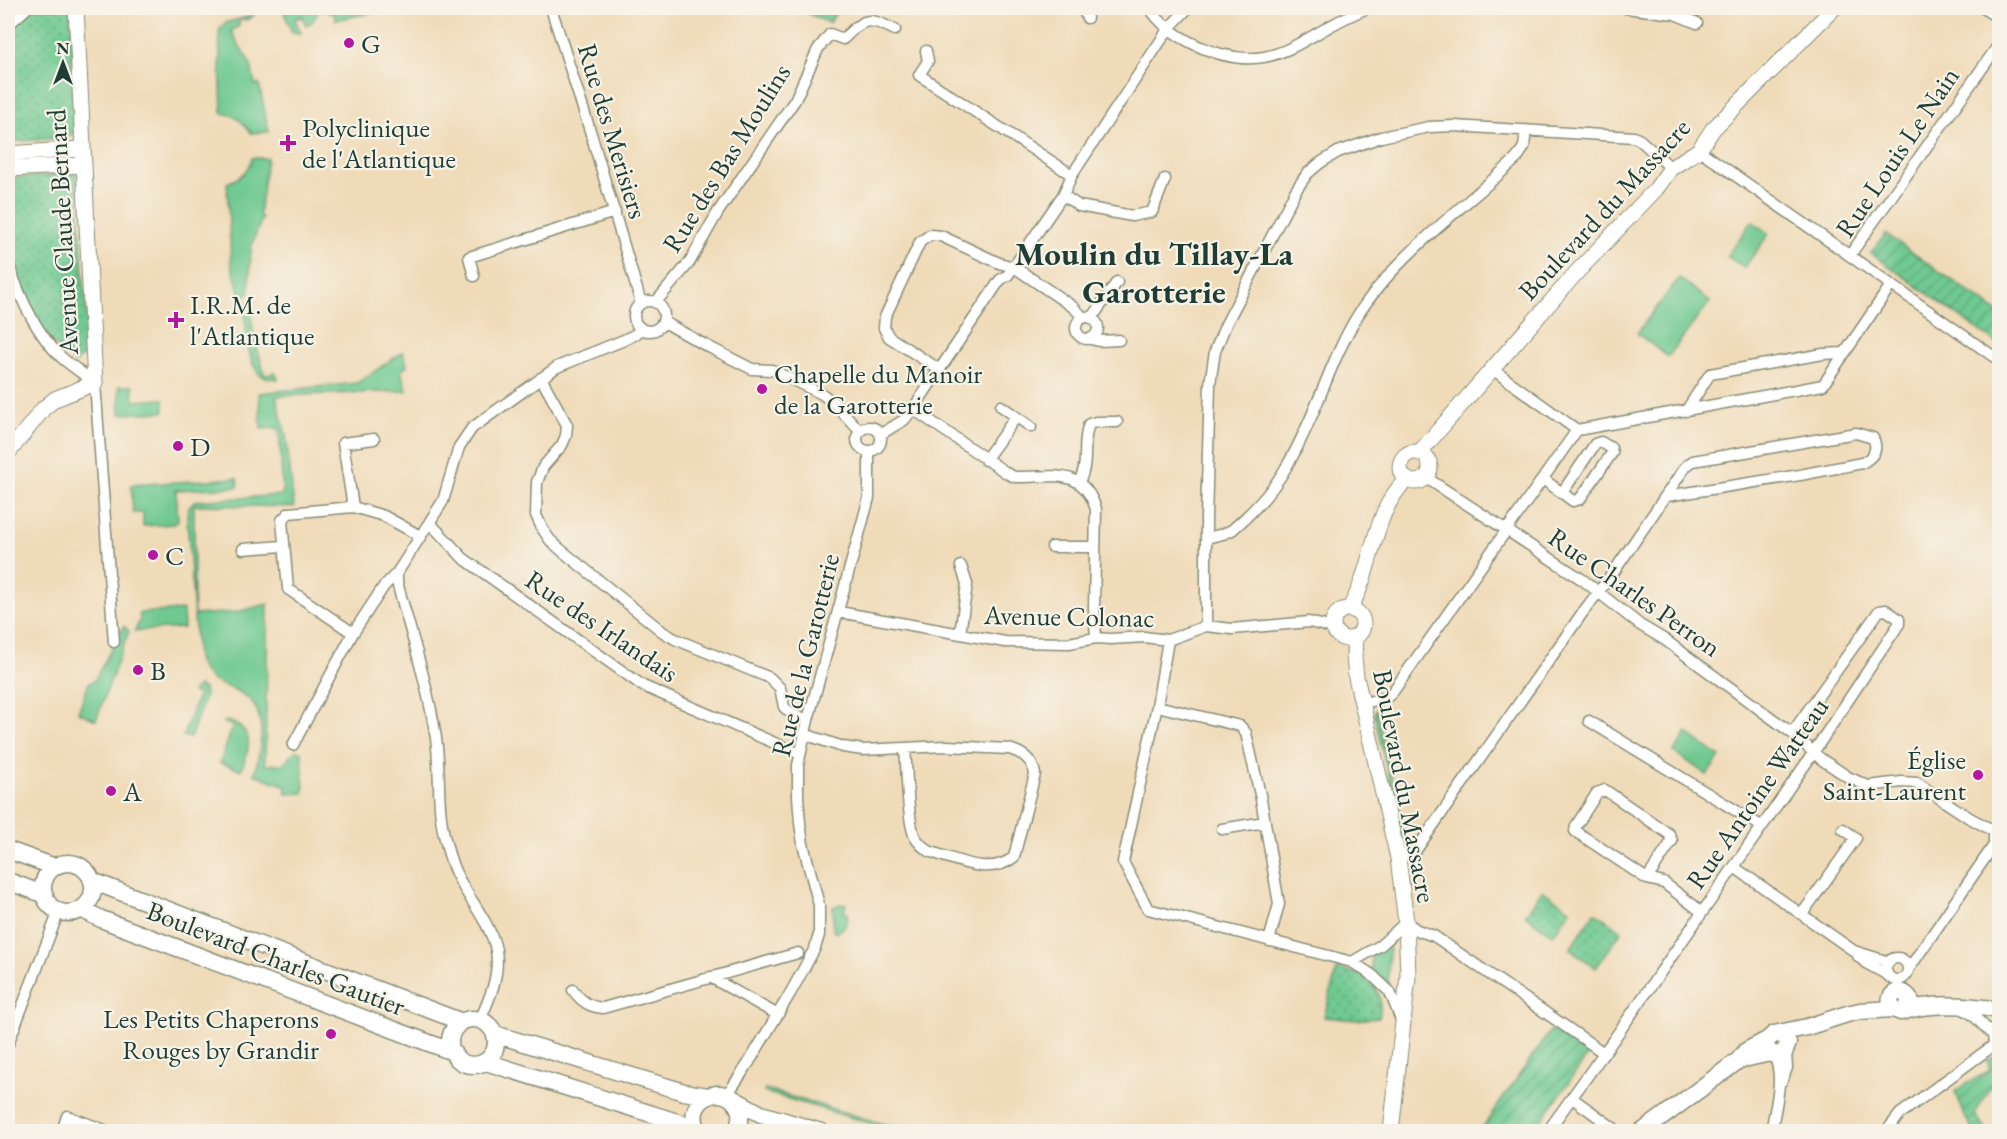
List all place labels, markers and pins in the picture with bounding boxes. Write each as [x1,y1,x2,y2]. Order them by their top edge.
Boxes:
place label: G [361,26,381,61]
marker: G [342,36,356,50]
place label: Polyclinique de l'Atlantique [302,110,456,176]
marker: Polyclinique de l'Atlantique [279,134,297,152]
place label: I.R.M. de l'Atlantique [190,287,315,353]
marker: I.R.M. de l'Atlantique [167,311,185,329]
place label: Chapelle du Manoir de la Garotterie [774,356,982,422]
marker: Chapelle du Manoir de la Garotterie [755,382,769,396]
place label: D [190,429,210,464]
marker: D [171,439,185,453]
place label: C [165,538,184,573]
marker: C [146,548,160,562]
place label: B [150,653,166,688]
marker: B [131,663,145,677]
place label: Église Saint-Laurent [1823,742,1967,808]
marker: Église Saint-Laurent [1971,768,1985,782]
place label: A [122,774,142,809]
marker: A [104,784,118,798]
place label: Les Petits Chaperons Rouges by Grandir [103,1001,319,1067]
marker: Les Petits Chaperons Rouges by Grandir [324,1027,338,1041]

